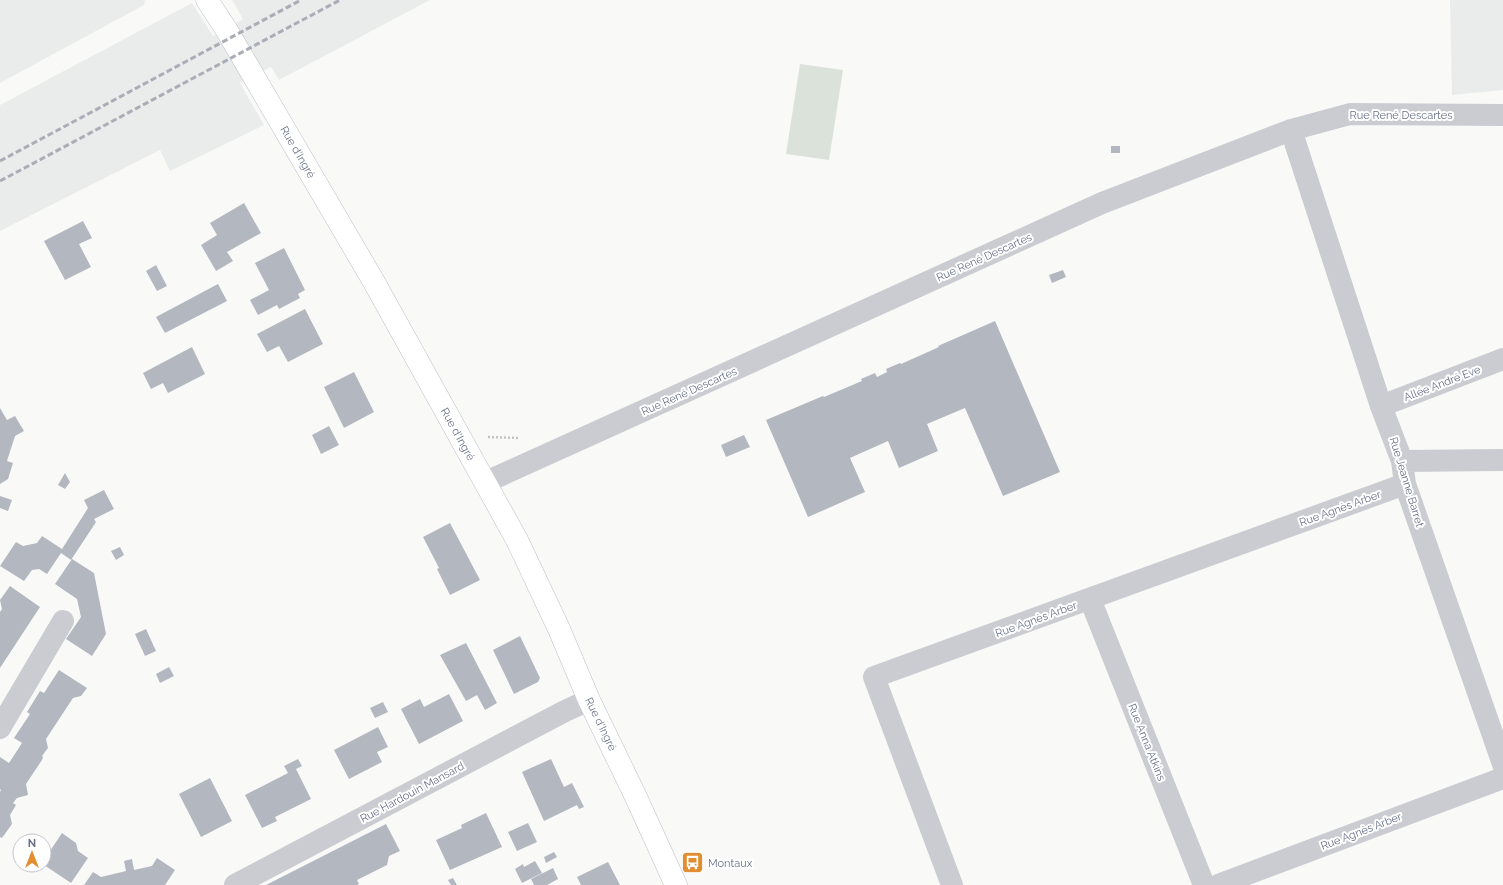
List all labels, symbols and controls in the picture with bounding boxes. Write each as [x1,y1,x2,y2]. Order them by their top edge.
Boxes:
street label: Rue René Descartes [1350,109,1452,122]
street label: Rue d'Ingré [277,124,318,181]
street label: Rue René Descartes [935,231,1034,284]
street label: Allée André Eve [1402,363,1483,404]
street label: Rue René Descartes [640,365,739,418]
street label: Rue d'Ingré [438,406,478,463]
street label: Rue Jeanne Barret [1387,436,1426,529]
street label: Rue Agnès Arber [1298,488,1383,529]
street label: Rue Agnès Arber [994,599,1079,640]
street label: Rue d'Ingré [582,695,619,754]
street label: Rue Anna Atkins [1125,702,1168,783]
street label: Rue Hardouin Mansard [358,759,467,825]
street label: Rue Agnès Arber [1319,810,1404,853]
north arrow [12,833,52,873]
text: N [28,837,36,850]
bus stop icon: Montaux [680,850,706,876]
place label: Montaux [708,857,753,870]

